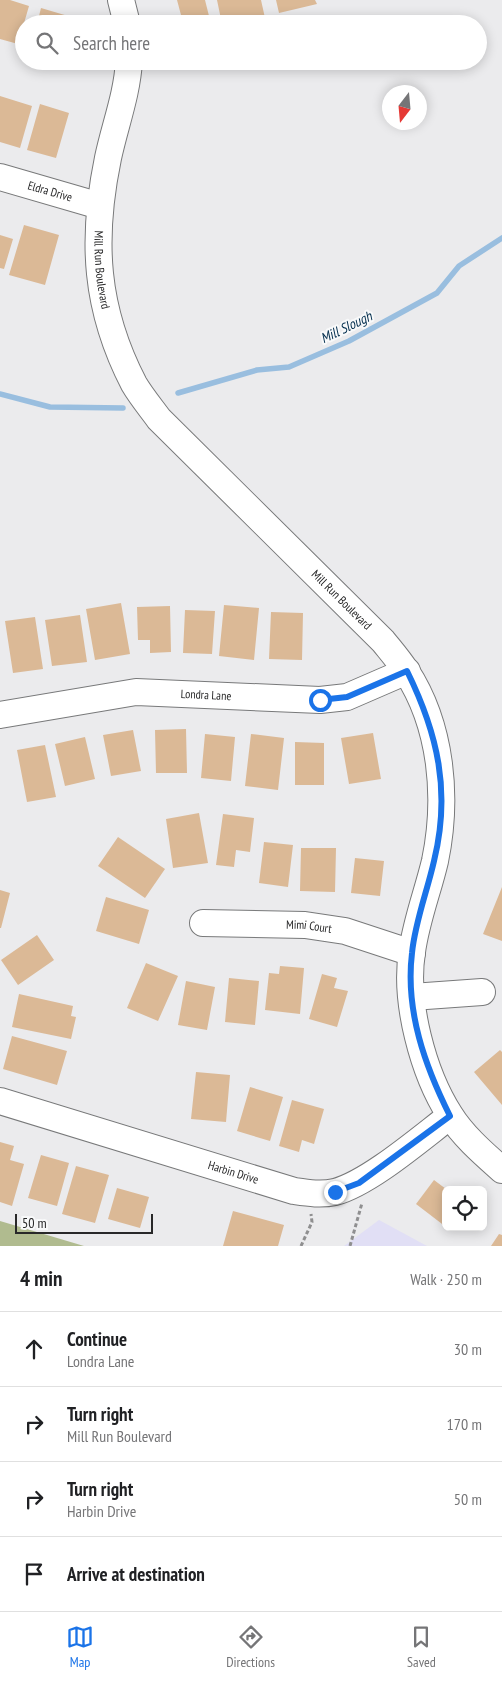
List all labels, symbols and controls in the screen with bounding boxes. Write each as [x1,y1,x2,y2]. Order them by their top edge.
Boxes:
search box [15,15,487,70]
icon: search [33,29,61,57]
text: Search here [73,31,150,55]
north arrow [382,85,427,130]
street label: Eldra Drive [26,177,74,205]
street label: Mill Run Boulevard [91,230,114,310]
water label: Mill Slough [317,306,375,347]
street label: Mill Run Boulevard [309,567,375,633]
street label: Londra Lane [180,686,232,703]
route start [309,689,332,712]
street label: Mimi Court [286,917,333,936]
street label: Harbin Drive [206,1157,261,1187]
route end [324,1181,347,1204]
map controls [442,1186,487,1231]
button: locate [442,1186,487,1231]
scale bar [15,1211,152,1234]
text: 50 m [22,1214,47,1232]
text: 4 min [20,1265,62,1292]
text: Walk · 250 m [410,1269,482,1289]
text: Continue [67,1327,127,1351]
icon: ahead [20,1335,48,1363]
text: 30 m [454,1339,482,1359]
text: Londra Lane [67,1351,134,1371]
text: Turn right [67,1402,133,1426]
icon: right [20,1410,48,1438]
text: 170 m [447,1414,482,1434]
text: Mill Run Boulevard [67,1426,172,1446]
text: Turn right [67,1477,133,1501]
icon: right [20,1485,48,1513]
text: 50 m [454,1489,482,1509]
text: Harbin Drive [67,1501,136,1521]
icon: arrive [20,1560,48,1588]
text: Arrive at destination [67,1562,205,1586]
tab: Map [66,1623,94,1671]
tab: Directions [226,1623,275,1671]
tab: Saved [407,1623,436,1671]

